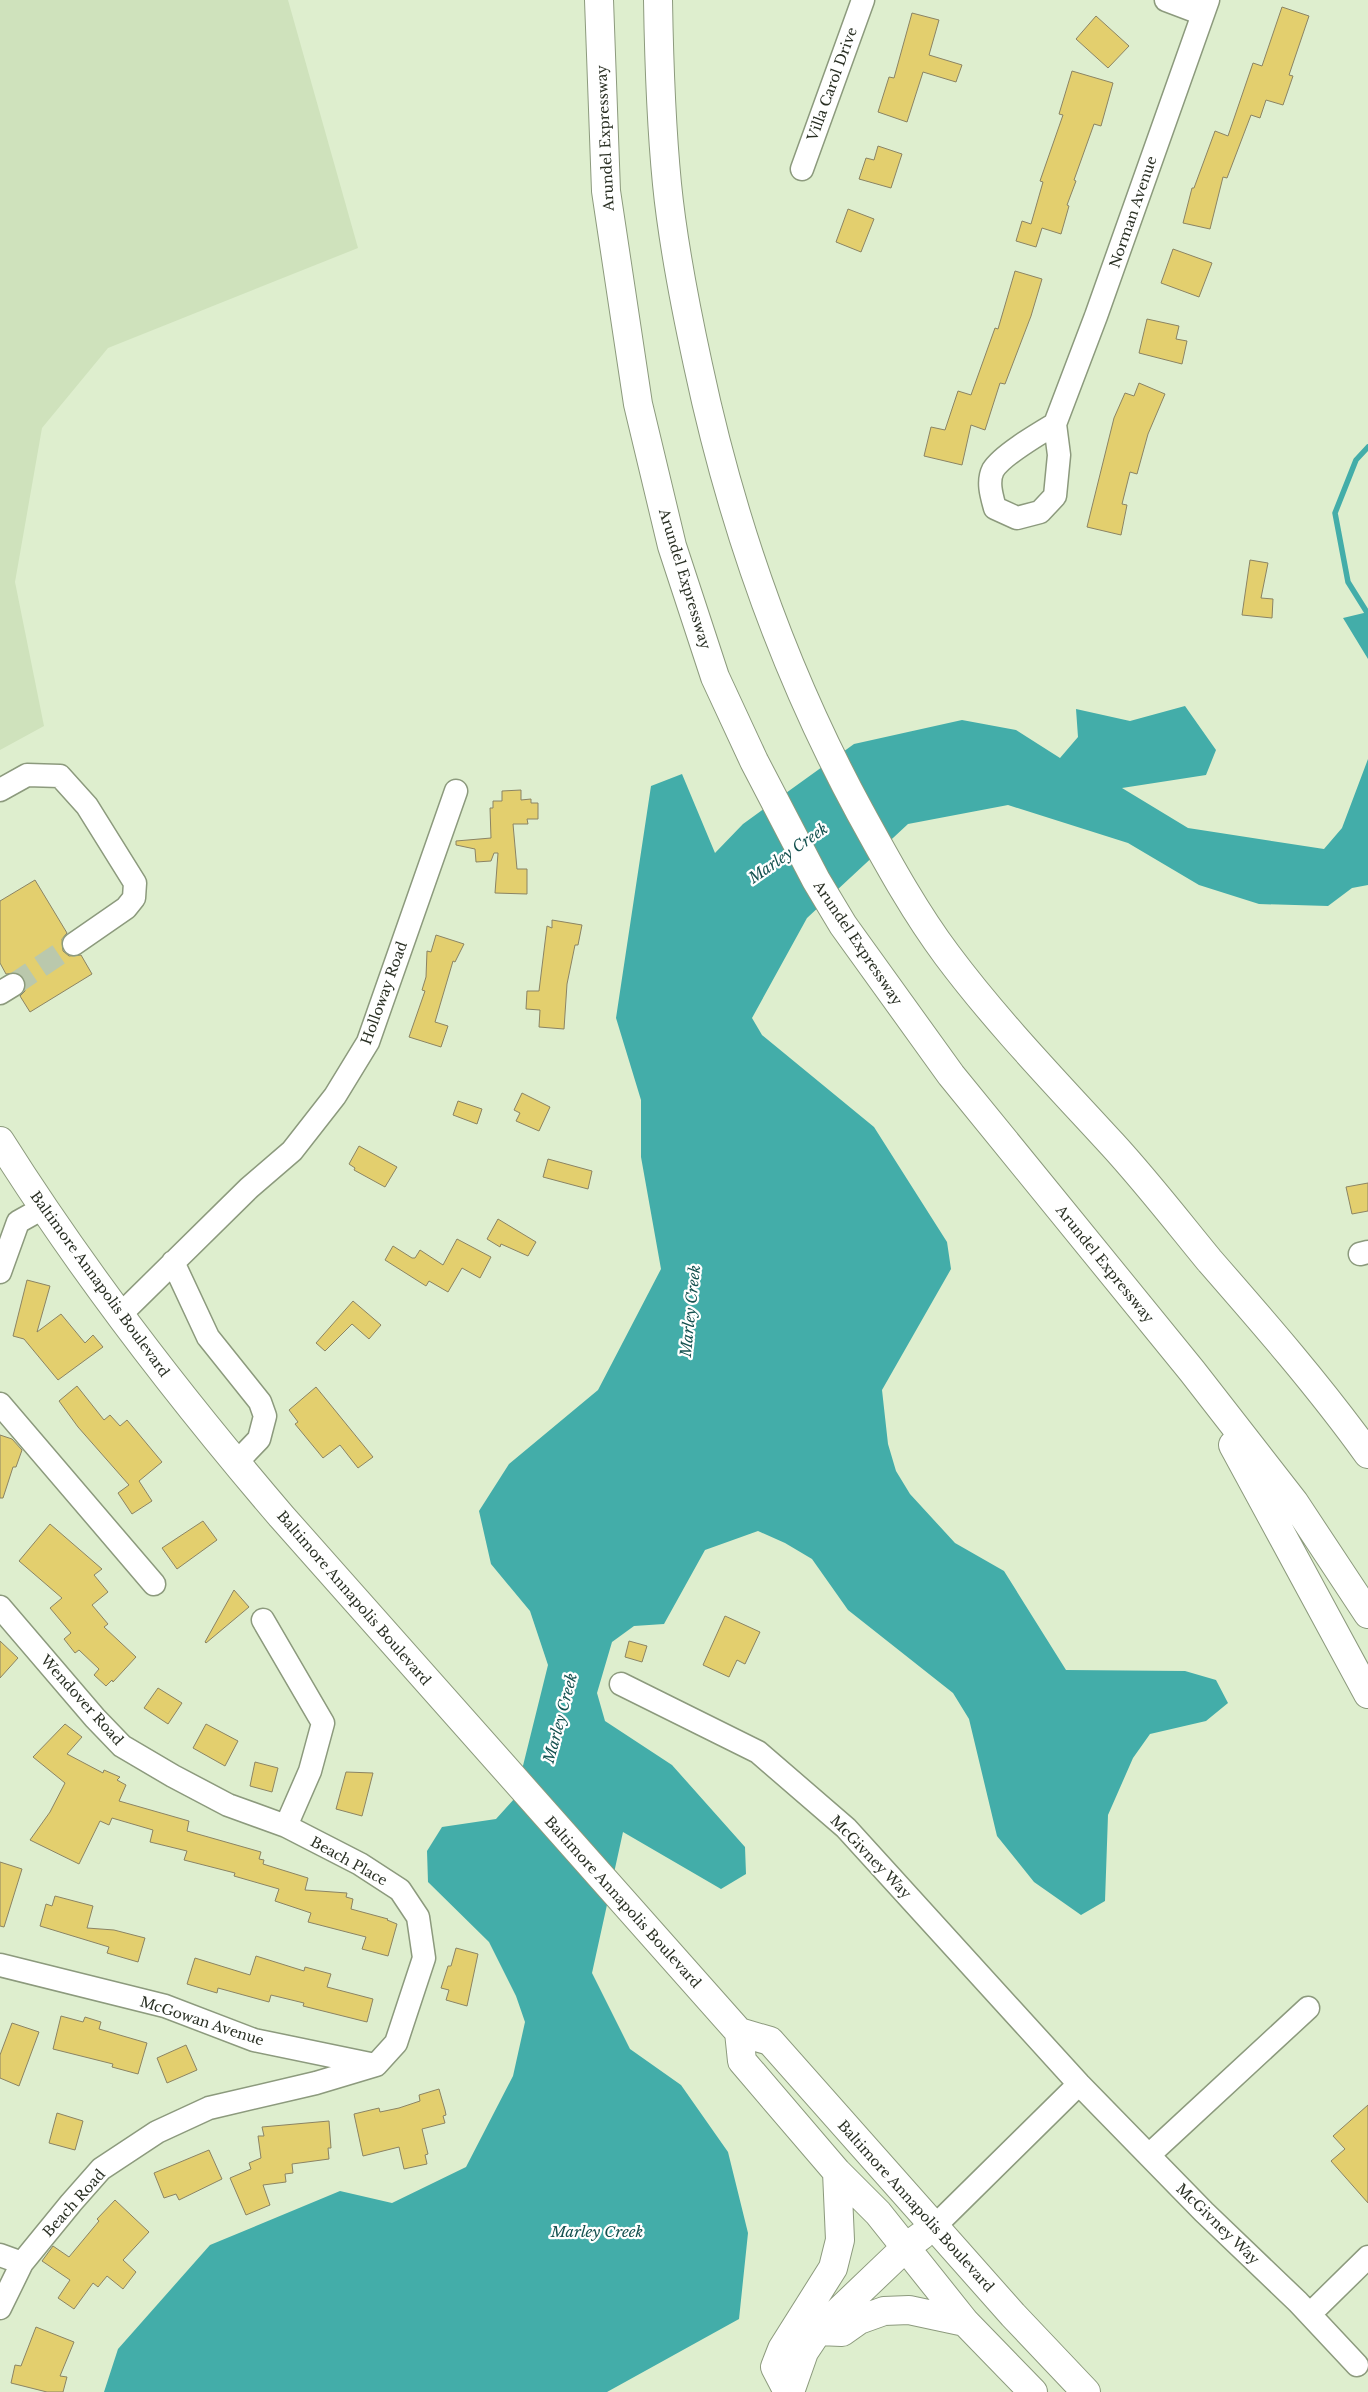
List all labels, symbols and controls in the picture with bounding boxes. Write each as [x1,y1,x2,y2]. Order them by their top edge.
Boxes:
street label: Villa Carol Drive [803,25,861,144]
street label: Arundel Expressway [592,65,618,212]
street label: Norman Avenue [1105,154,1161,270]
street label: Arundel Expressway [655,506,715,652]
water label: Marley Creek [744,819,831,888]
street label: Arundel Expressway [809,877,906,1009]
street label: Holloway Road [357,938,411,1047]
street label: Baltimore Annapolis Boulevard [26,1188,174,1381]
street label: Arundel Expressway [1051,1201,1158,1326]
water label: Marley Creek [676,1264,704,1359]
street label: Baltimore Annapolis Boulevard [273,1507,435,1689]
street label: Wendover Road [36,1650,128,1749]
water label: Marley Creek [539,1671,581,1766]
street label: Baltimore Annapolis Boulevard [541,1812,705,1992]
street label: McGivney Way [827,1812,915,1902]
street label: Beach Place [307,1832,391,1890]
street label: McGowan Avenue [138,1992,266,2050]
street label: Baltimore Annapolis Boulevard [834,2116,998,2296]
street label: Beach Road [39,2165,109,2241]
street label: McGivney Way [1173,2180,1263,2268]
water label: Marley Creek [550,2222,643,2241]

